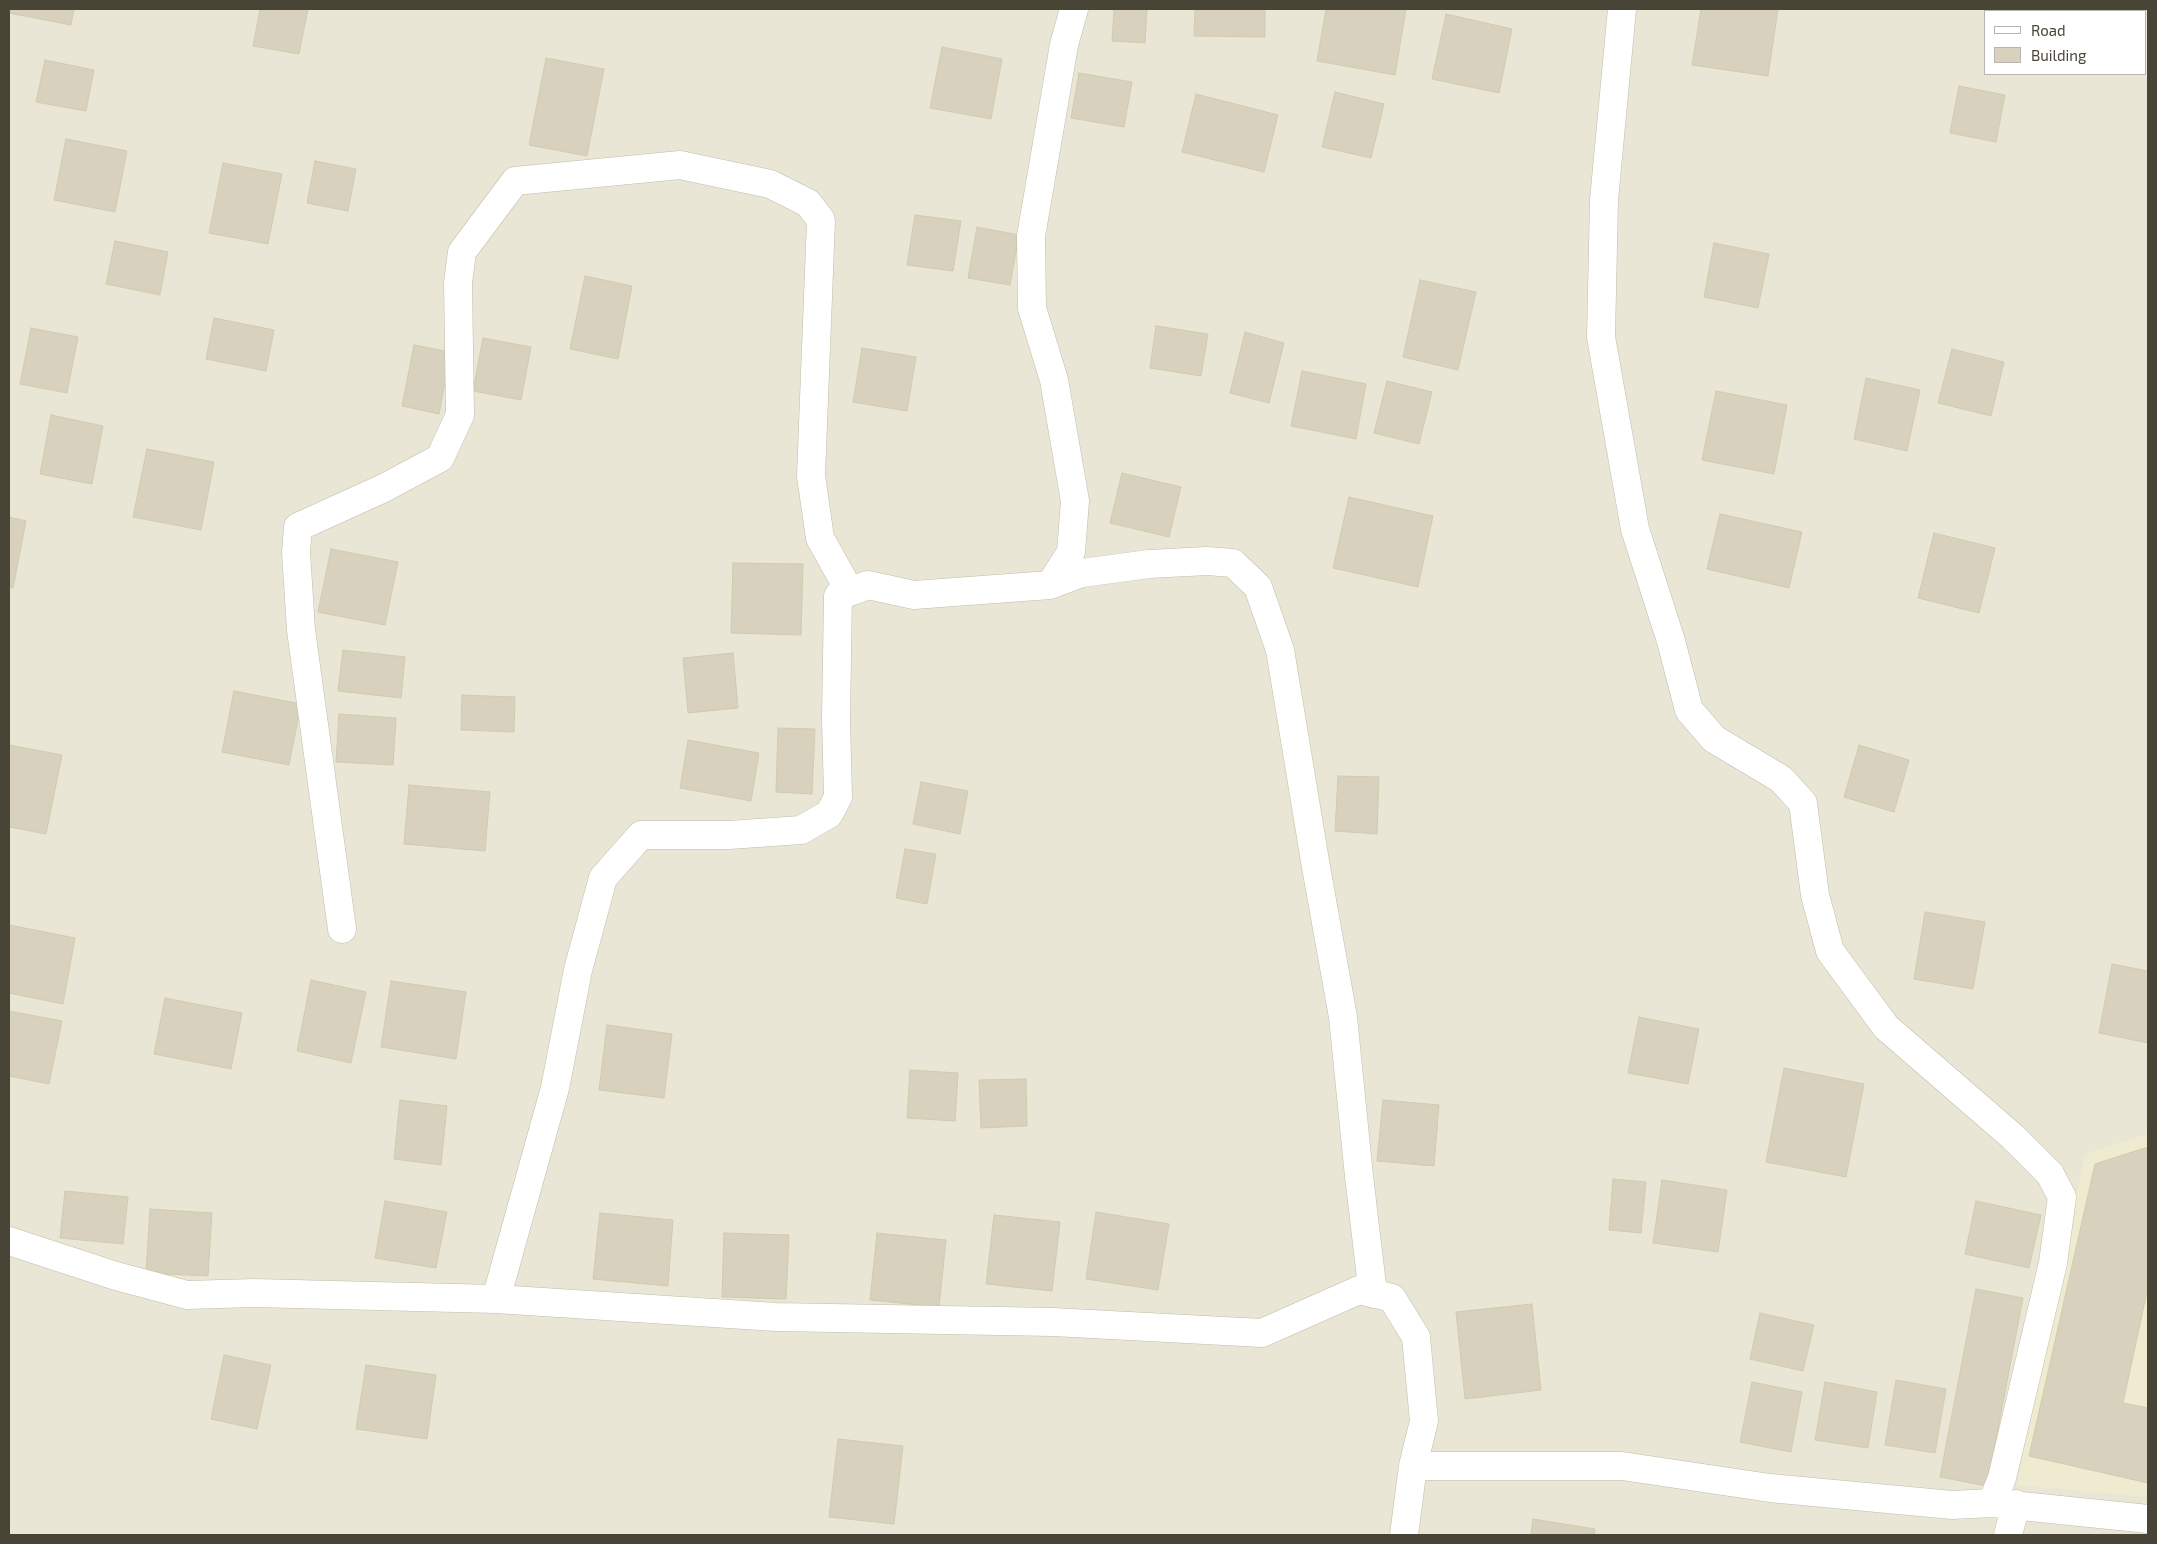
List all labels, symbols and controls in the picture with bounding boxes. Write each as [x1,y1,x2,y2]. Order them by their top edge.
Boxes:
legend [1984,10,2147,75]
text: Road [2031,21,2066,39]
text: Building [2031,46,2086,64]

